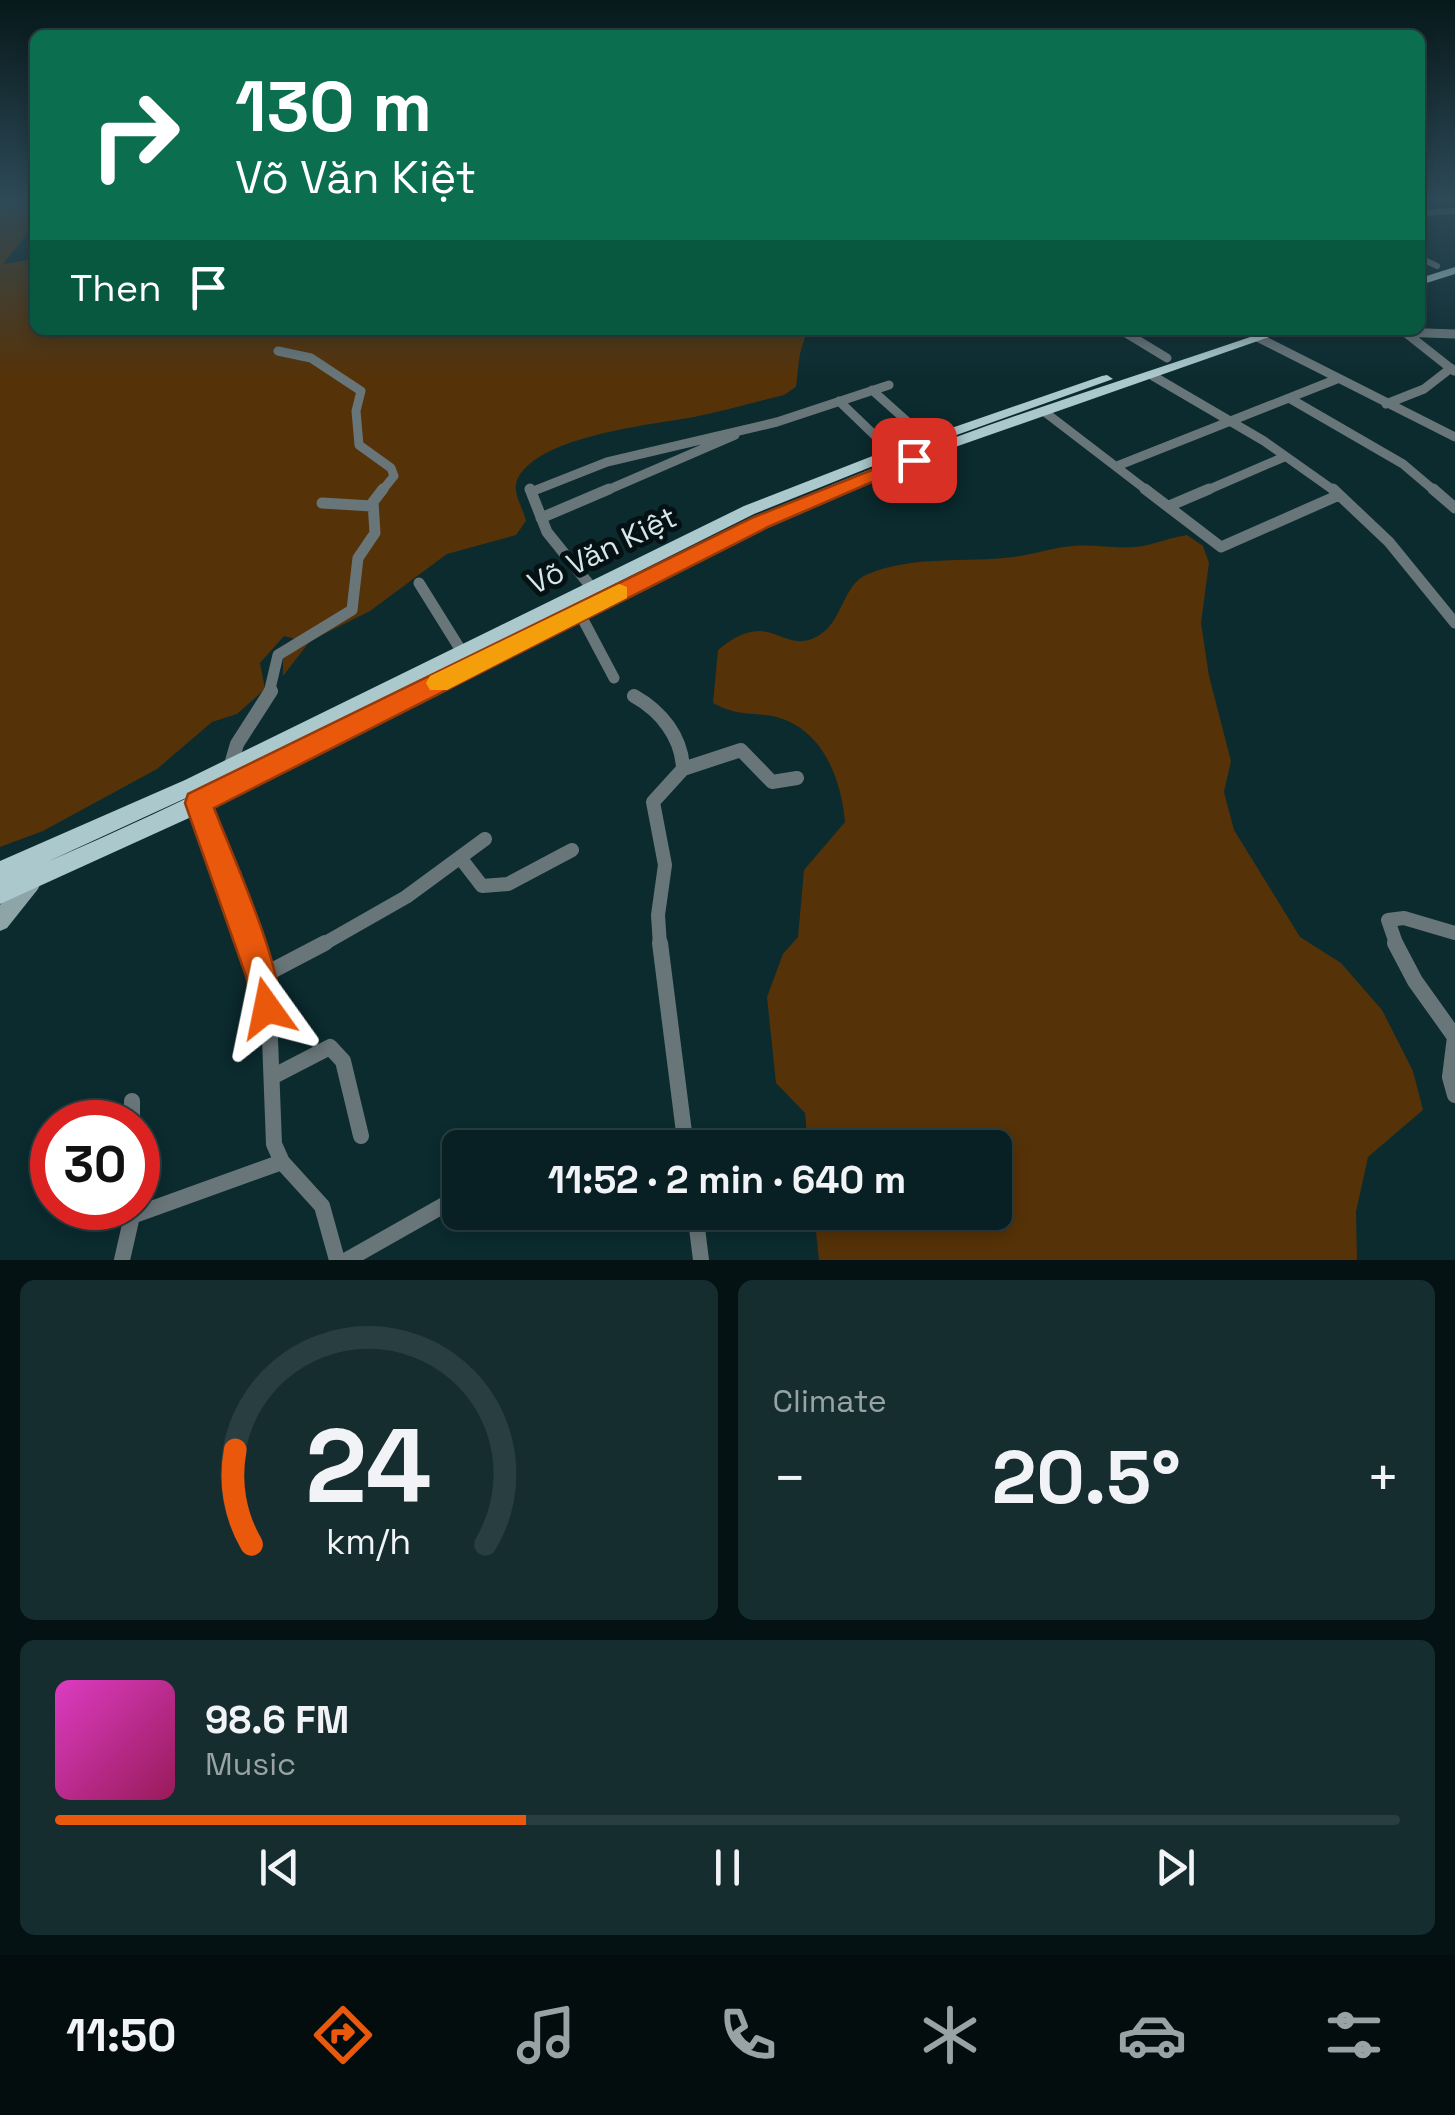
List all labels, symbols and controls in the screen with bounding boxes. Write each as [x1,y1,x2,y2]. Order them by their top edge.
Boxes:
text: 130 m [235,62,432,151]
icon: right [70,70,200,200]
text: Võ Văn Kiệt [235,149,476,206]
icon: arrive [181,260,236,315]
text: Then [70,264,161,312]
pin [872,418,957,503]
icon: arrive [887,433,942,488]
street label: Võ Văn Kiệt [521,497,683,603]
position arrow [215,956,319,1060]
speed limit sign: 30 [30,1100,160,1230]
text: 11:52 · 2 min · 640 m [548,1156,906,1204]
text: Climate [773,1381,887,1421]
text: 24 [306,1400,432,1532]
text: 20.5° [992,1429,1181,1525]
text: − [773,1443,807,1513]
text: + [1366,1443,1400,1513]
text: km/h [326,1519,411,1564]
text: 98.6 FM [205,1696,349,1744]
text: Music [205,1744,296,1784]
icon: previous [252,1840,307,1895]
icon: pause [700,1840,755,1895]
icon: next [1148,1840,1203,1895]
icon: directions [308,2000,378,2070]
icon: music [511,2000,581,2070]
icon: phone [713,2000,783,2070]
icon: climate [915,2000,985,2070]
icon: car [1117,2000,1187,2070]
icon: filters [1319,2000,1389,2070]
text: 11:50 [66,2007,176,2064]

